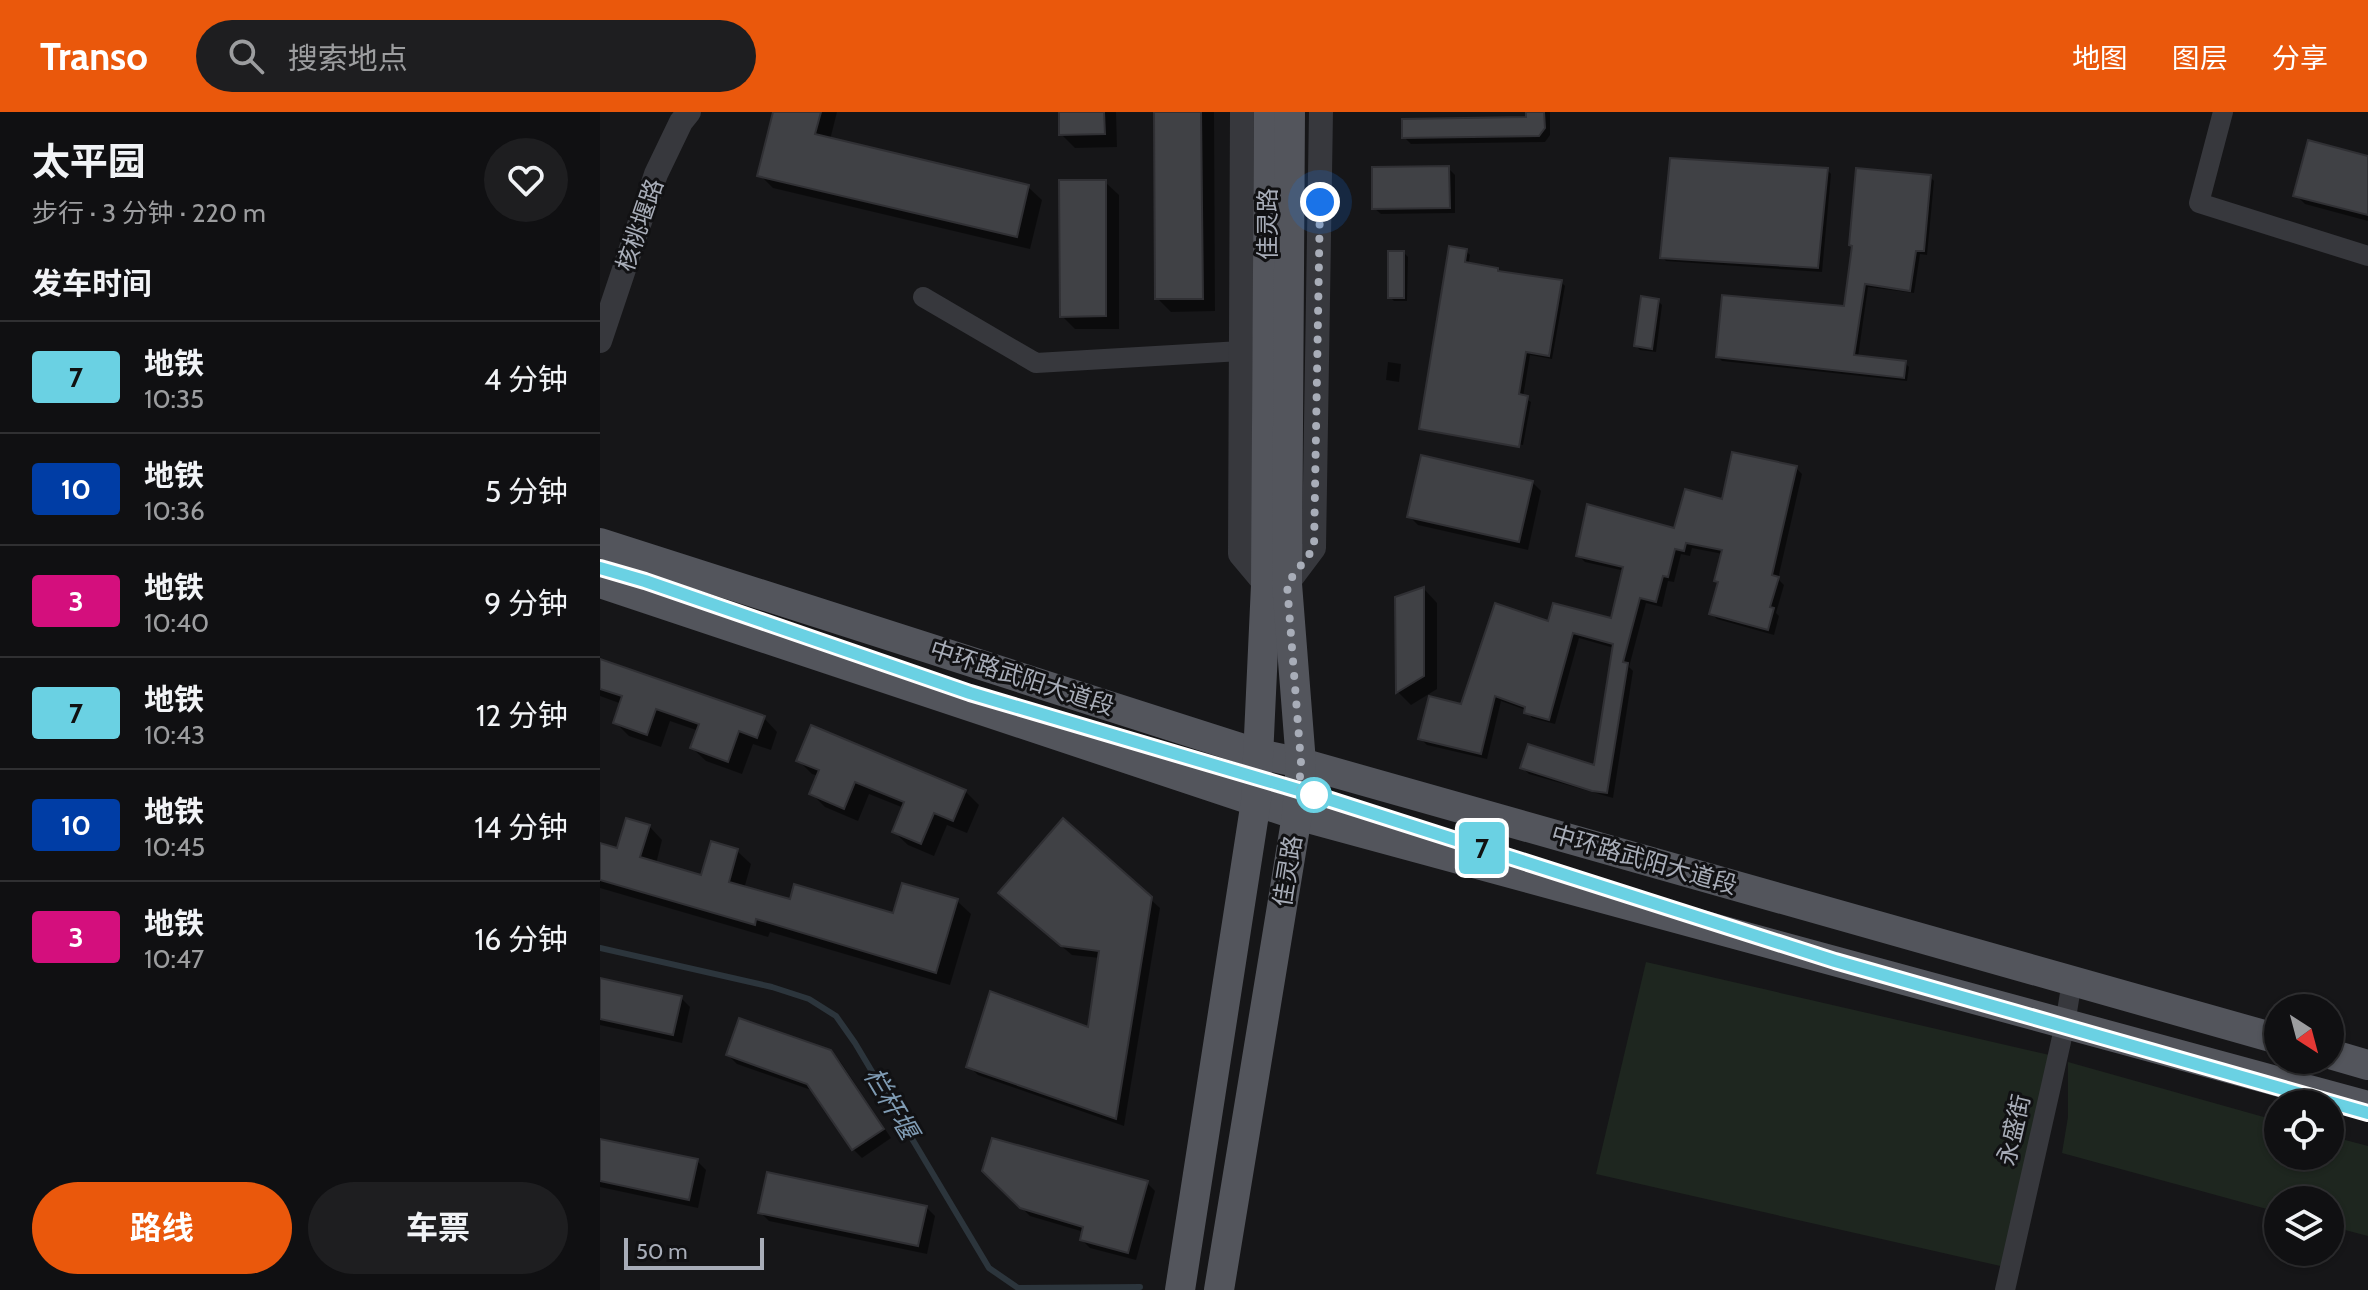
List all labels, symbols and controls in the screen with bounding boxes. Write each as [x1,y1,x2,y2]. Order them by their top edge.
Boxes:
search box [196,20,756,92]
text: Transo [40,33,148,80]
icon: search [224,34,268,78]
text: 搜索地点 [288,40,408,77]
text: 地图 [2072,41,2128,75]
text: 图层 [2172,41,2228,75]
text: 分享 [2272,41,2328,75]
text: 太平园 [32,138,146,185]
button: heart [484,138,568,222]
street label: 核桃堰路 [610,175,669,275]
your location [1300,182,1340,222]
street label: 佳灵路 [1253,188,1282,260]
text: 步行 · 3 分钟 · 220 m [32,197,266,229]
text: 发车时间 [32,265,152,302]
text: 地铁 [144,345,204,382]
text: 7 [69,360,83,394]
text: 4 分钟 [484,361,568,398]
text: 10:35 [144,383,204,415]
text: 地铁 [144,457,204,494]
text: 10 [61,472,91,506]
text: 5 分钟 [485,473,568,510]
text: 10:36 [144,495,205,527]
text: 地铁 [144,569,204,606]
text: 3 [68,584,84,618]
text: 9 分钟 [484,585,568,622]
text: 10:40 [144,607,209,639]
street label: 中环路武阳大道段 [926,634,1118,721]
text: 地铁 [144,681,204,718]
text: 7 [69,696,83,730]
text: 12 分钟 [476,697,568,734]
text: 10:43 [144,719,205,751]
unlabelled marker [1297,778,1331,812]
text: 地铁 [144,793,204,830]
text: 10 [61,808,91,842]
text: 14 分钟 [474,809,568,846]
street label: 中环路武阳大道段 [1548,819,1740,900]
line badge: 7 [1456,822,1508,874]
text: 10:45 [144,831,205,863]
text: 7 [1475,831,1489,865]
street label: 佳灵路 [1268,833,1307,909]
text: 地铁 [144,905,204,942]
text: 3 [68,920,84,954]
text: 16 分钟 [474,921,568,958]
text: 10:47 [144,943,204,975]
north arrow [2264,994,2344,1074]
map controls [2264,994,2344,1266]
water label: 栏杆堰 [857,1061,927,1148]
button: locate [2264,1090,2344,1170]
street label: 永盛街 [1991,1092,2036,1168]
button: 路线 [32,1182,292,1274]
button: 车票 [308,1182,568,1274]
button: layers [2264,1186,2344,1266]
scale bar [624,1234,764,1270]
text: 50 m [636,1238,688,1265]

